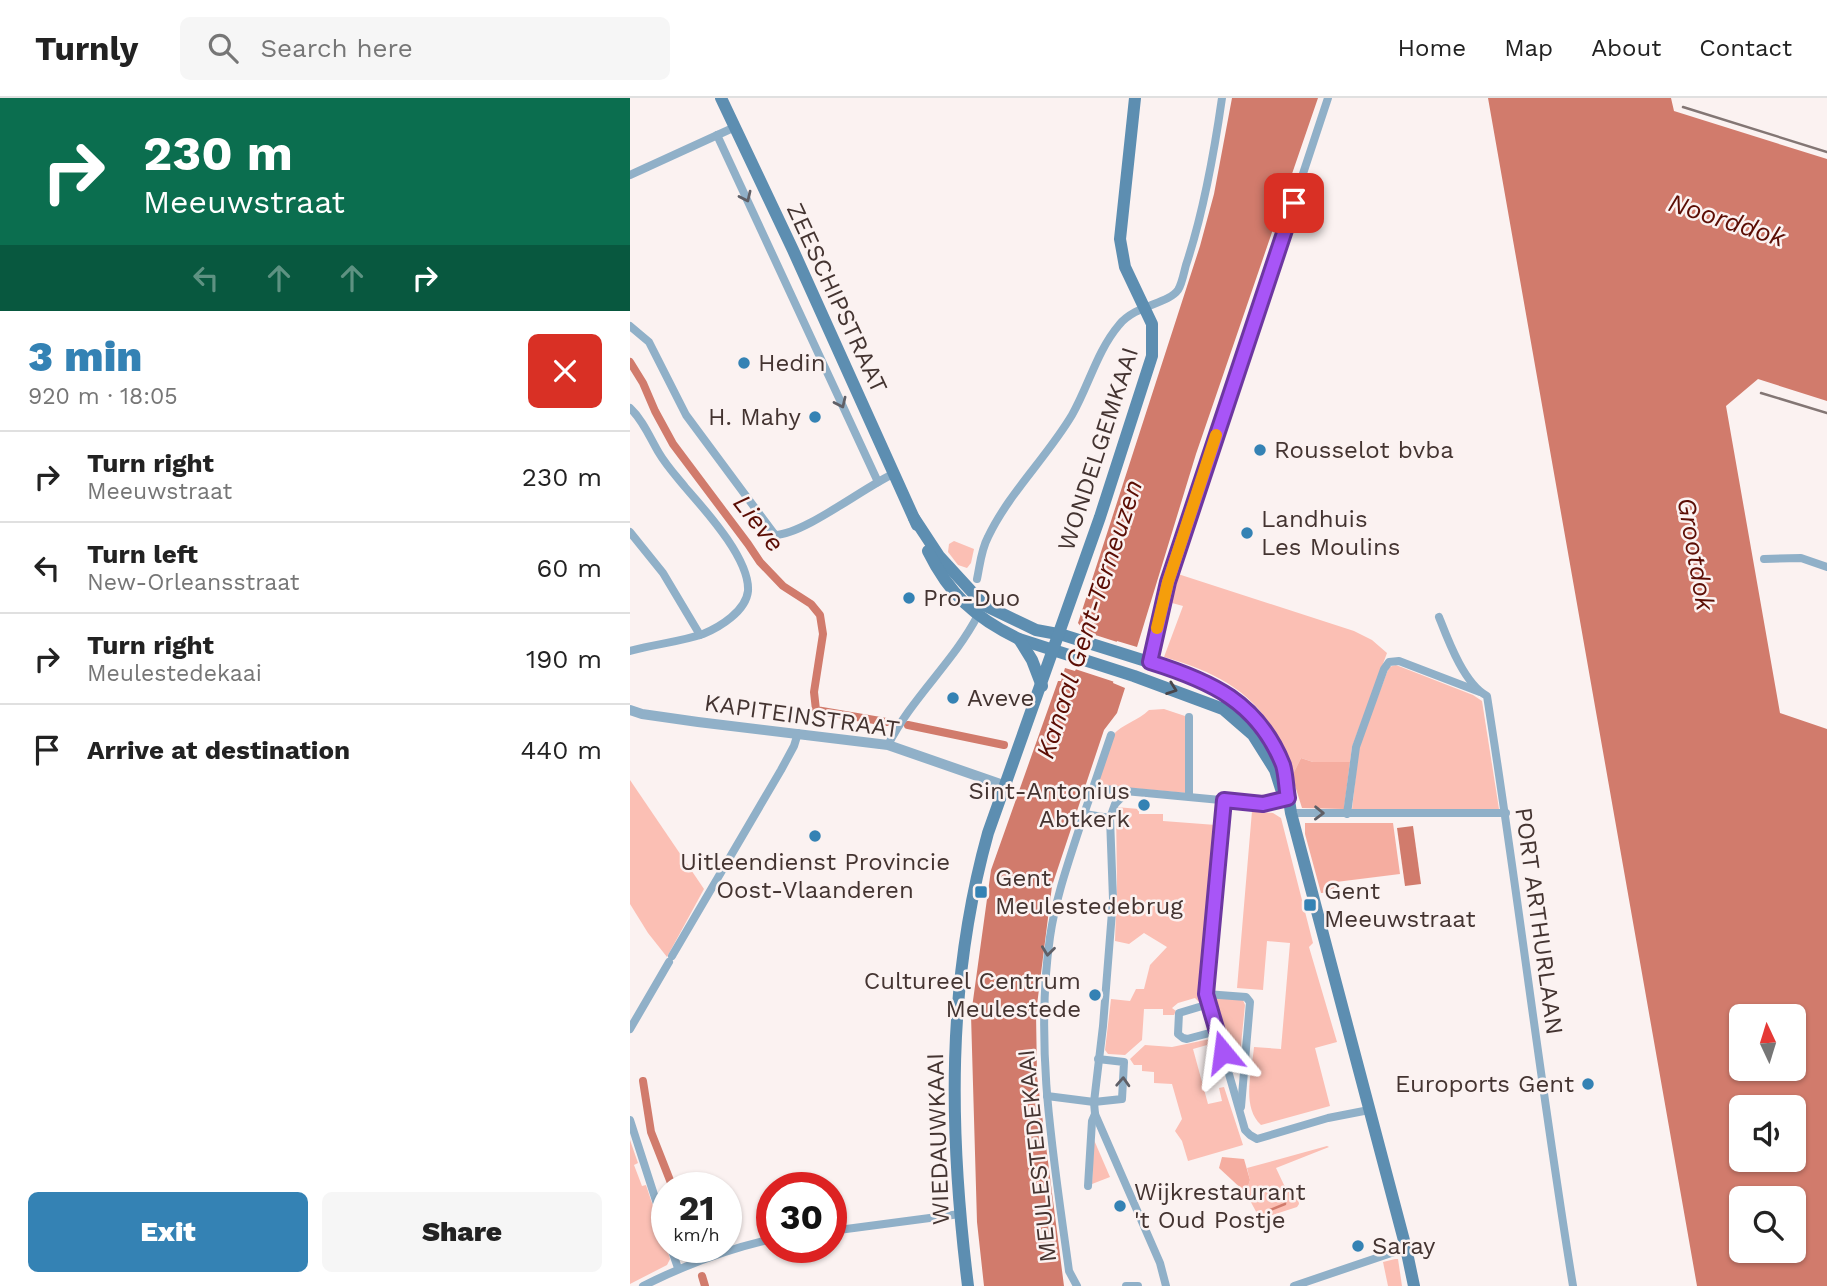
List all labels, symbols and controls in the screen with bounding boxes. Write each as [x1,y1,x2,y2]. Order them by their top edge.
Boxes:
search box [180,17,670,80]
text: Turnly [35,29,138,68]
icon: search [204,29,242,67]
text: Search here [260,33,413,63]
text: Home [1398,34,1466,62]
text: Map [1504,34,1553,62]
text: About [1591,34,1661,62]
text: Contact [1699,34,1792,62]
text: 230 m [143,124,293,182]
icon: right [28,126,119,217]
pin [1264,173,1324,233]
text: Meeuwstraat [143,183,345,221]
icon: arrive [1275,184,1313,222]
water label: Noorddok [1665,187,1790,253]
one-way arrow [737,190,751,202]
street label: ZEESCHIPSTRAAT [781,199,893,397]
icon: left [187,259,225,297]
icon: ahead [260,259,298,297]
icon: ahead [333,259,371,297]
icon: right [406,259,444,297]
text: 3 min [28,332,142,381]
button: close [528,334,602,408]
street label: WONDELGEMKAAI [1052,344,1144,554]
place label: Hedin [758,349,826,377]
marker: Hedin [736,355,752,371]
text: 920 m · 18:05 [28,383,178,410]
one-way arrow [833,396,847,408]
place label: H. Mahy [708,403,802,431]
marker: H. Mahy [807,409,823,425]
place label: Rousselot bvba [1274,436,1454,464]
marker: Rousselot bvba [1252,442,1268,458]
text: Turn right [87,448,214,478]
icon: right [28,458,66,496]
text: 230 m [522,462,602,492]
water label: Kanaal Gent-Terneuzen [1030,476,1148,762]
text: Meeuwstraat [87,478,232,505]
water label: Lieve [727,488,791,558]
water label: Grootdok [1671,495,1721,614]
place label: Landhuis Les Moulins [1261,505,1400,561]
marker: Landhuis Les Moulins [1239,525,1255,541]
text: Turn left [87,539,198,569]
icon: left [28,549,66,587]
text: 60 m [536,553,602,583]
text: New-Orleansstraat [87,569,299,596]
place label: Pro-Duo [923,584,1020,612]
marker: Pro-Duo [901,590,917,606]
text: Turn right [87,630,214,660]
icon: right [28,640,66,678]
text: 190 m [526,644,602,674]
text: Meulestedekaai [87,660,262,687]
one-way arrow [1165,681,1177,695]
place label: Aveve [967,684,1034,712]
street label: KAPITEINSTRAAT [703,688,901,744]
marker: Aveve [945,690,961,706]
icon: arrive [28,731,66,769]
text: Arrive at destination [87,735,350,765]
text: 440 m [520,735,602,765]
place label: Sint-Antonius Abtkerk [968,777,1130,833]
marker: Sint-Antonius Abtkerk [1136,797,1152,813]
one-way arrow [1314,805,1324,821]
street label: PORT ARTHURLAAN [1509,806,1569,1036]
marker: Uitleendienst Provincie Oost-Vlaanderen [807,828,823,844]
place label: Uitleendienst Provincie Oost-Vlaanderen [680,848,950,904]
place label: Gent Meulestedebrug [995,864,1183,920]
place label: Gent Meeuwstraat [1324,877,1476,933]
marker: Gent Meulestedebrug [973,884,989,900]
marker: Gent Meeuwstraat [1302,897,1318,913]
one-way arrow [1041,945,1056,957]
place label: Cultureel Centrum Meulestede [864,967,1081,1023]
marker: Cultureel Centrum Meulestede [1087,987,1103,1003]
north arrow [1729,1004,1806,1082]
map controls [1729,1004,1806,1263]
position arrow [1186,1015,1260,1089]
street label: MEULESTEDEKAAI [1012,1048,1062,1264]
street label: WIEDAUWKAAI [921,1052,955,1226]
place label: Euroports Gent [1395,1070,1574,1098]
one-way arrow [1115,1076,1130,1087]
marker: Euroports Gent [1580,1076,1596,1092]
button: sound [1729,1095,1806,1172]
speed limit sign: 30 [756,1172,847,1263]
place label: Wijkrestaurant 't Oud Postje [1134,1178,1306,1234]
button: search [1729,1186,1806,1263]
text: 21 [679,1187,714,1229]
button: Exit [28,1192,308,1272]
button: Share [322,1192,602,1272]
marker: Wijkrestaurant 't Oud Postje [1112,1198,1128,1214]
text: km/h [673,1224,720,1245]
place label: Saray [1372,1232,1436,1260]
marker: Saray [1350,1238,1366,1254]

